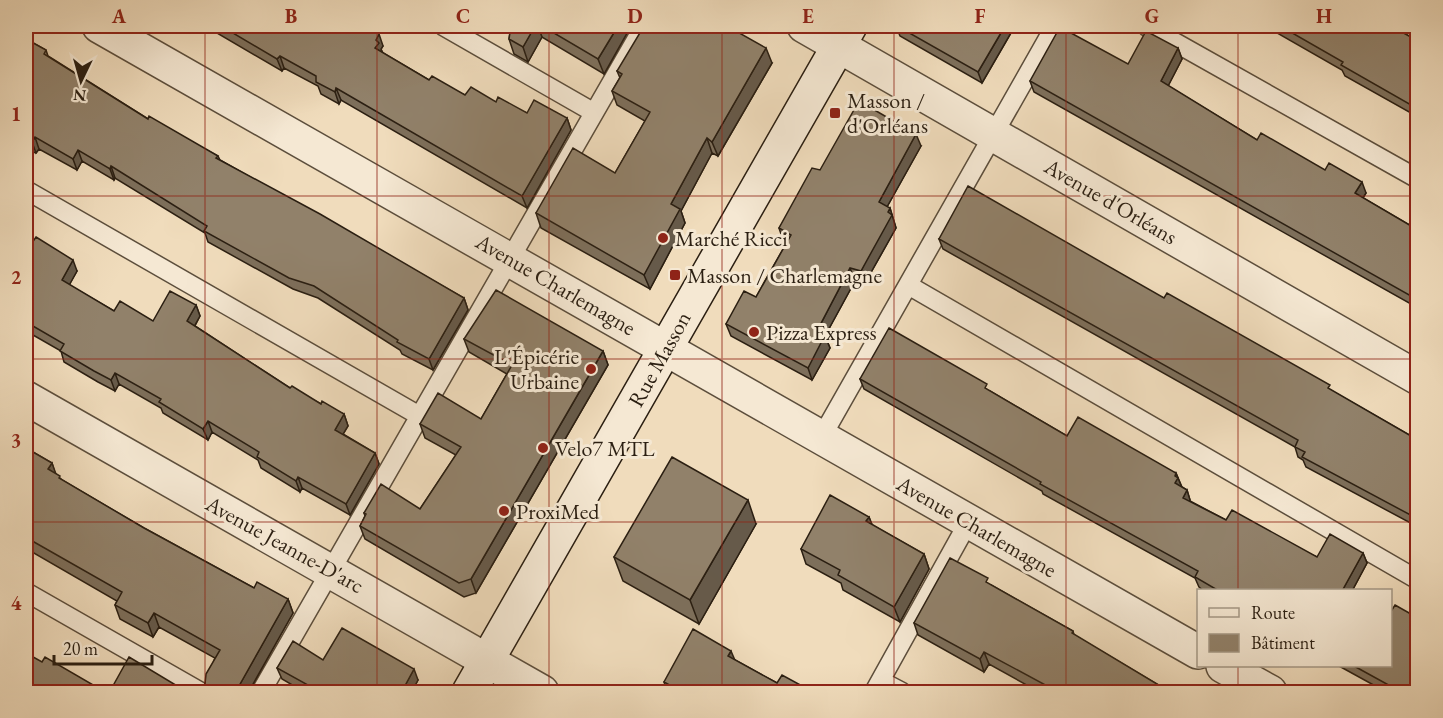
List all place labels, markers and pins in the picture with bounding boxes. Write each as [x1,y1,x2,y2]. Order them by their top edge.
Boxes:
place label: Masson / d'Orléans [847,86,928,140]
marker: Masson / d'Orléans [828,106,842,120]
place label: Marché Ricci [675,224,788,253]
marker: Marché Ricci [656,231,670,245]
place label: Masson / Charlemagne [687,261,882,290]
marker: Masson / Charlemagne [668,268,682,282]
place label: Pizza Express [766,318,877,347]
marker: Pizza Express [747,325,761,339]
place label: L'Épicérie Urbaine [494,342,579,396]
marker: L'Épicérie Urbaine [584,362,598,376]
place label: Velo7 MTL [555,434,655,463]
marker: Velo7 MTL [536,441,550,455]
place label: ProxiMed [516,497,600,526]
marker: ProxiMed [497,504,511,518]

